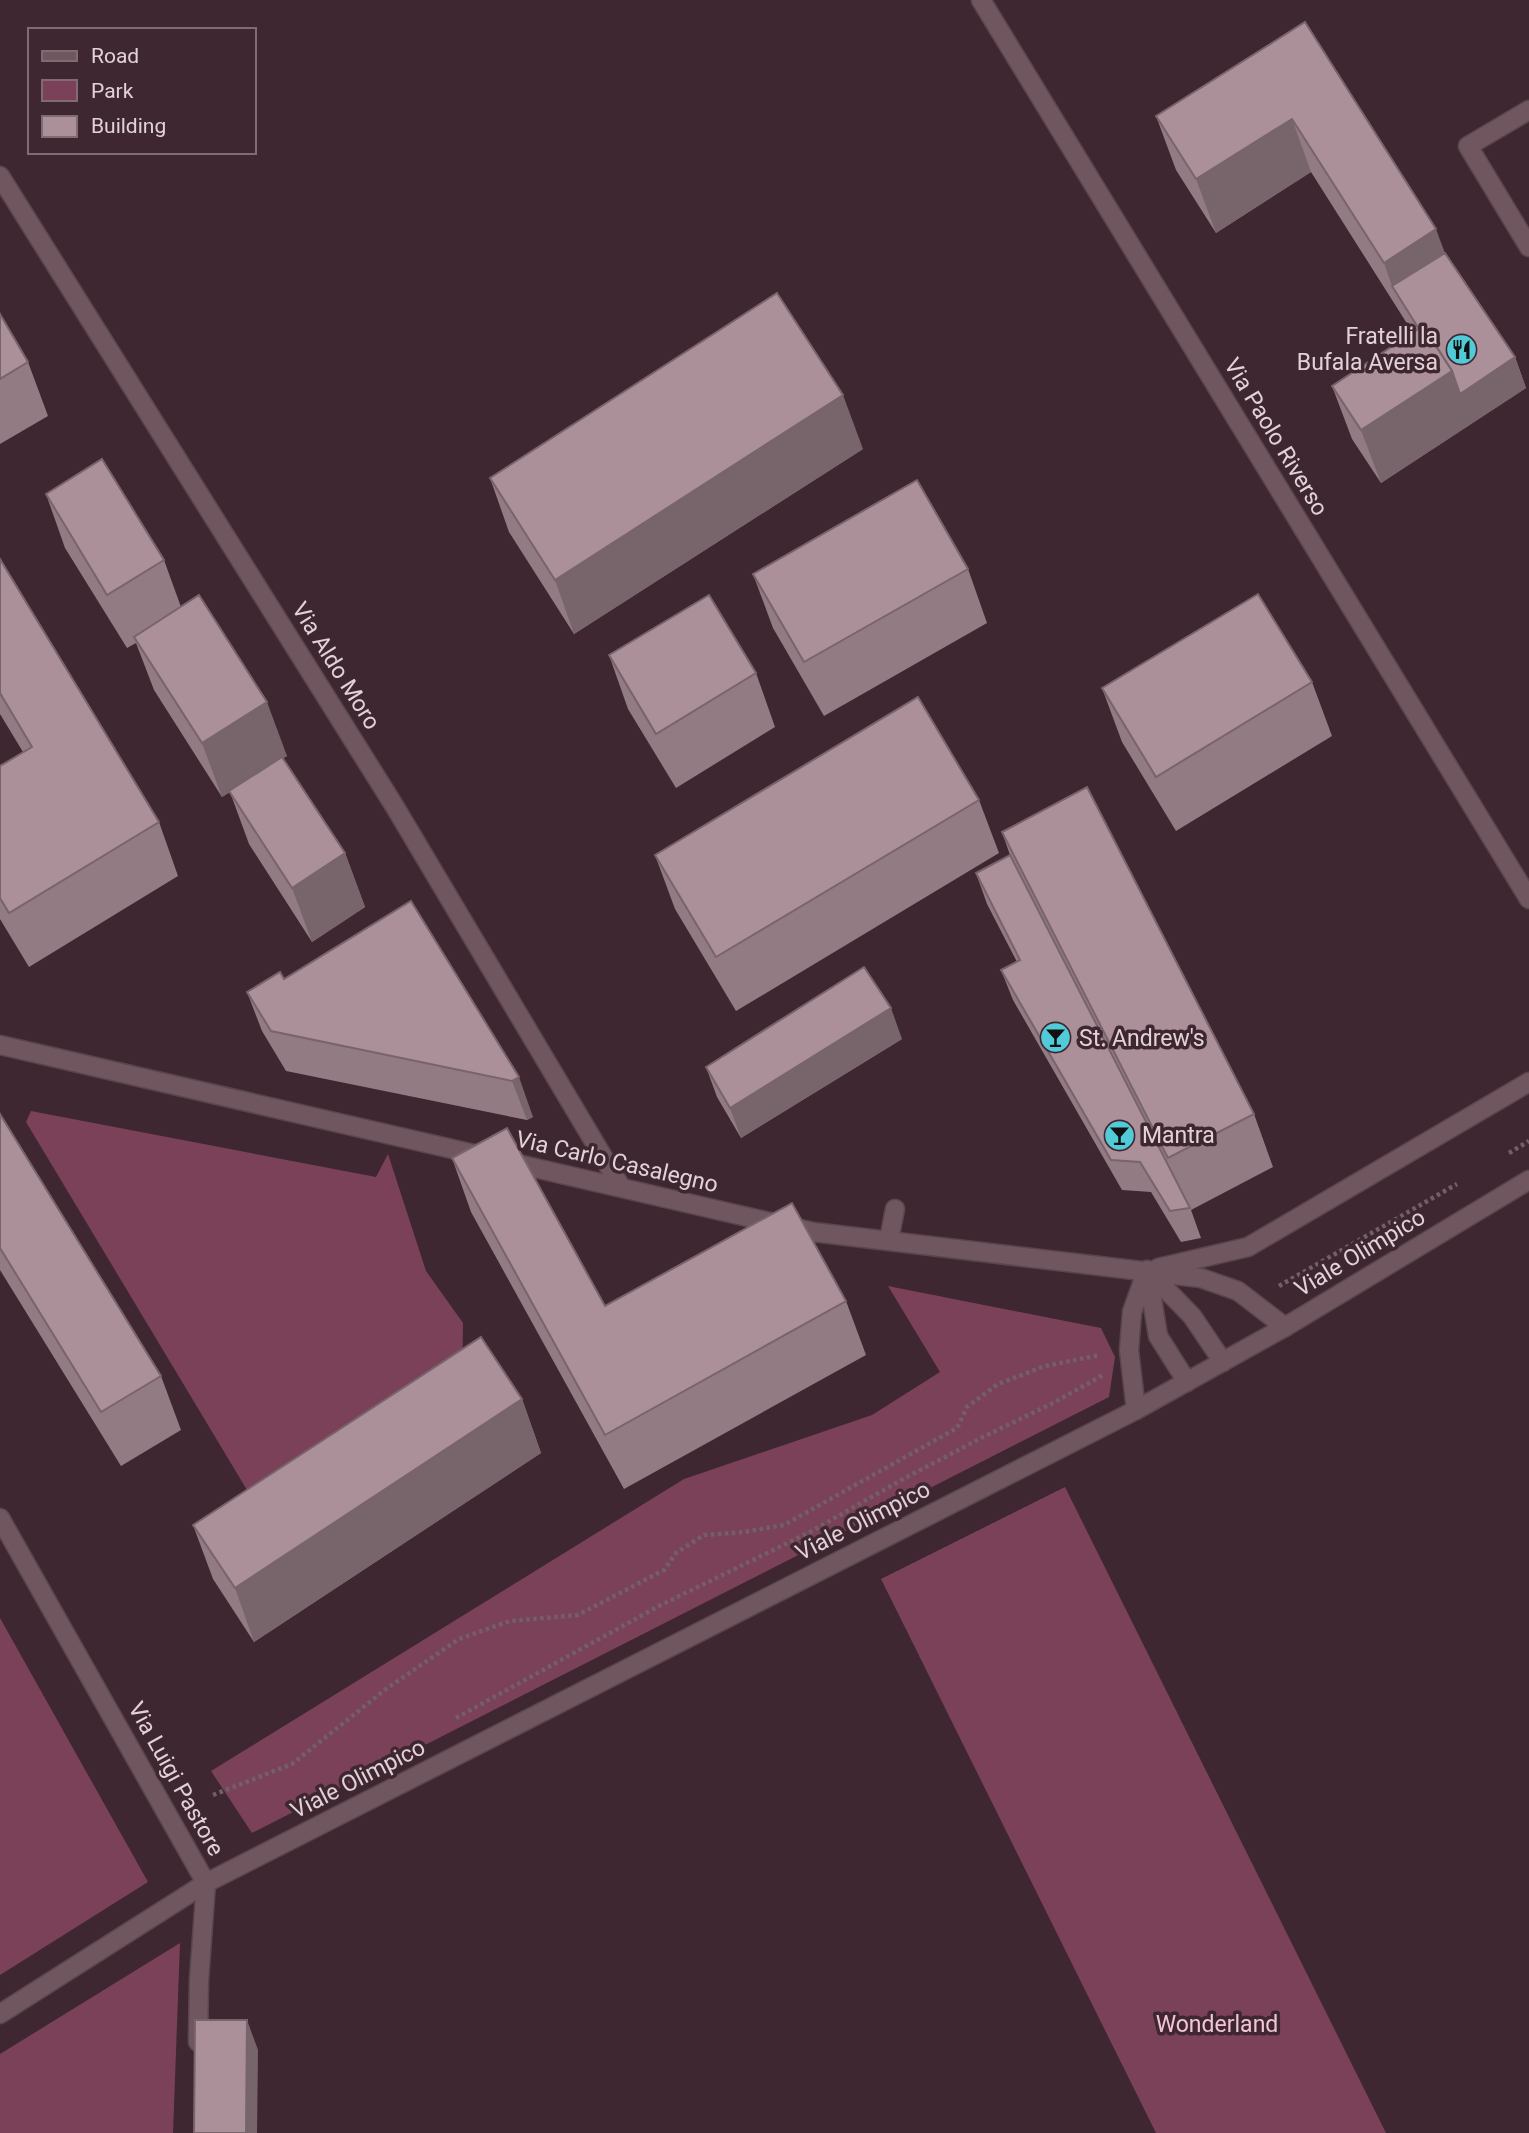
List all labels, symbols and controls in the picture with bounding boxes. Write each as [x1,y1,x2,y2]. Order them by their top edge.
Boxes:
legend [28,28,256,154]
text: Road [91,44,139,68]
text: Park [91,79,134,103]
text: Building [91,114,166,138]
place label: Fratelli la Bufala Aversa [1297,323,1438,376]
restaurant icon: Fratelli la Bufala Aversa [1444,332,1478,366]
street label: Via Paolo Riverso [1218,353,1334,521]
street label: Via Aldo Moro [286,597,386,735]
bar icon: St. Andrew's [1039,1021,1073,1055]
place label: St. Andrew's [1079,1025,1205,1052]
bar icon: Mantra [1102,1118,1136,1152]
place label: Mantra [1142,1122,1215,1149]
street label: Via Carlo Casalegno [513,1126,721,1198]
street label: Viale Olimpico [1290,1204,1430,1302]
street label: Viale Olimpico [791,1476,935,1566]
street label: Via Luigi Pastore [123,1697,229,1861]
street label: Viale Olimpico [286,1734,430,1824]
park label: Wonderland [1156,2011,1278,2038]

